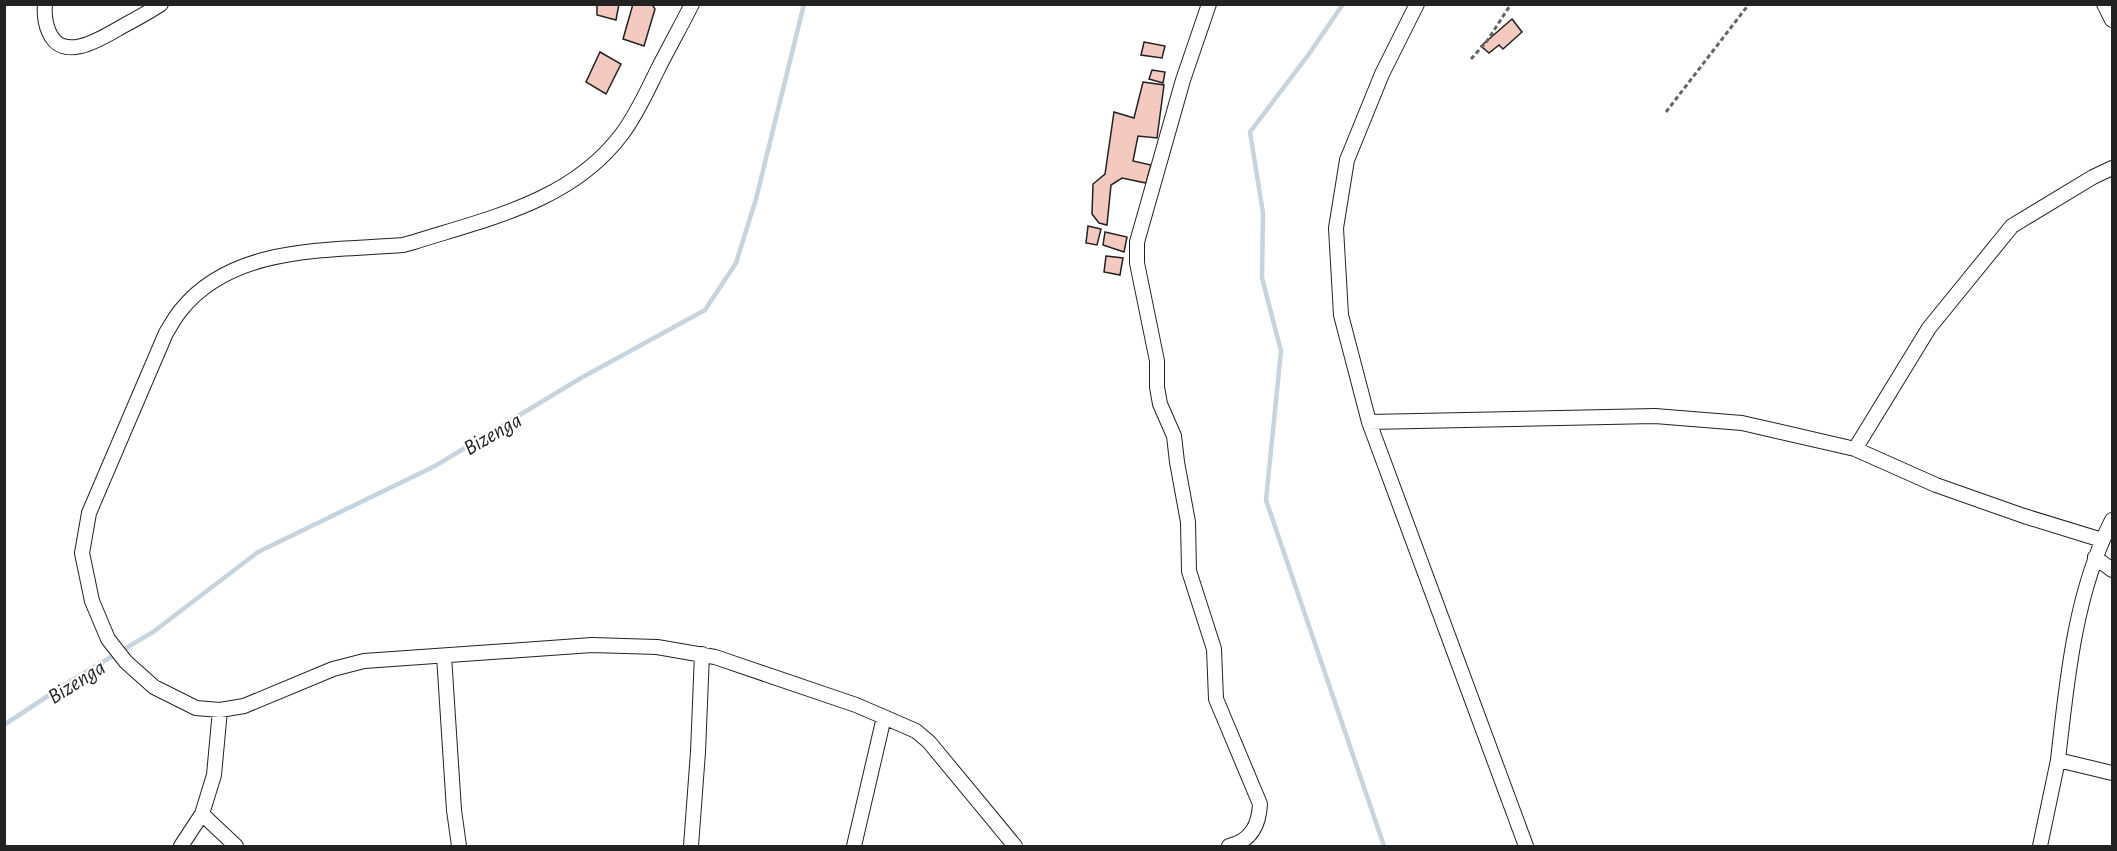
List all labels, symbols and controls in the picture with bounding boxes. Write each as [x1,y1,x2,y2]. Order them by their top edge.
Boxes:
water label: Bizenga [460,409,525,459]
water label: Bizenga [44,656,109,708]

